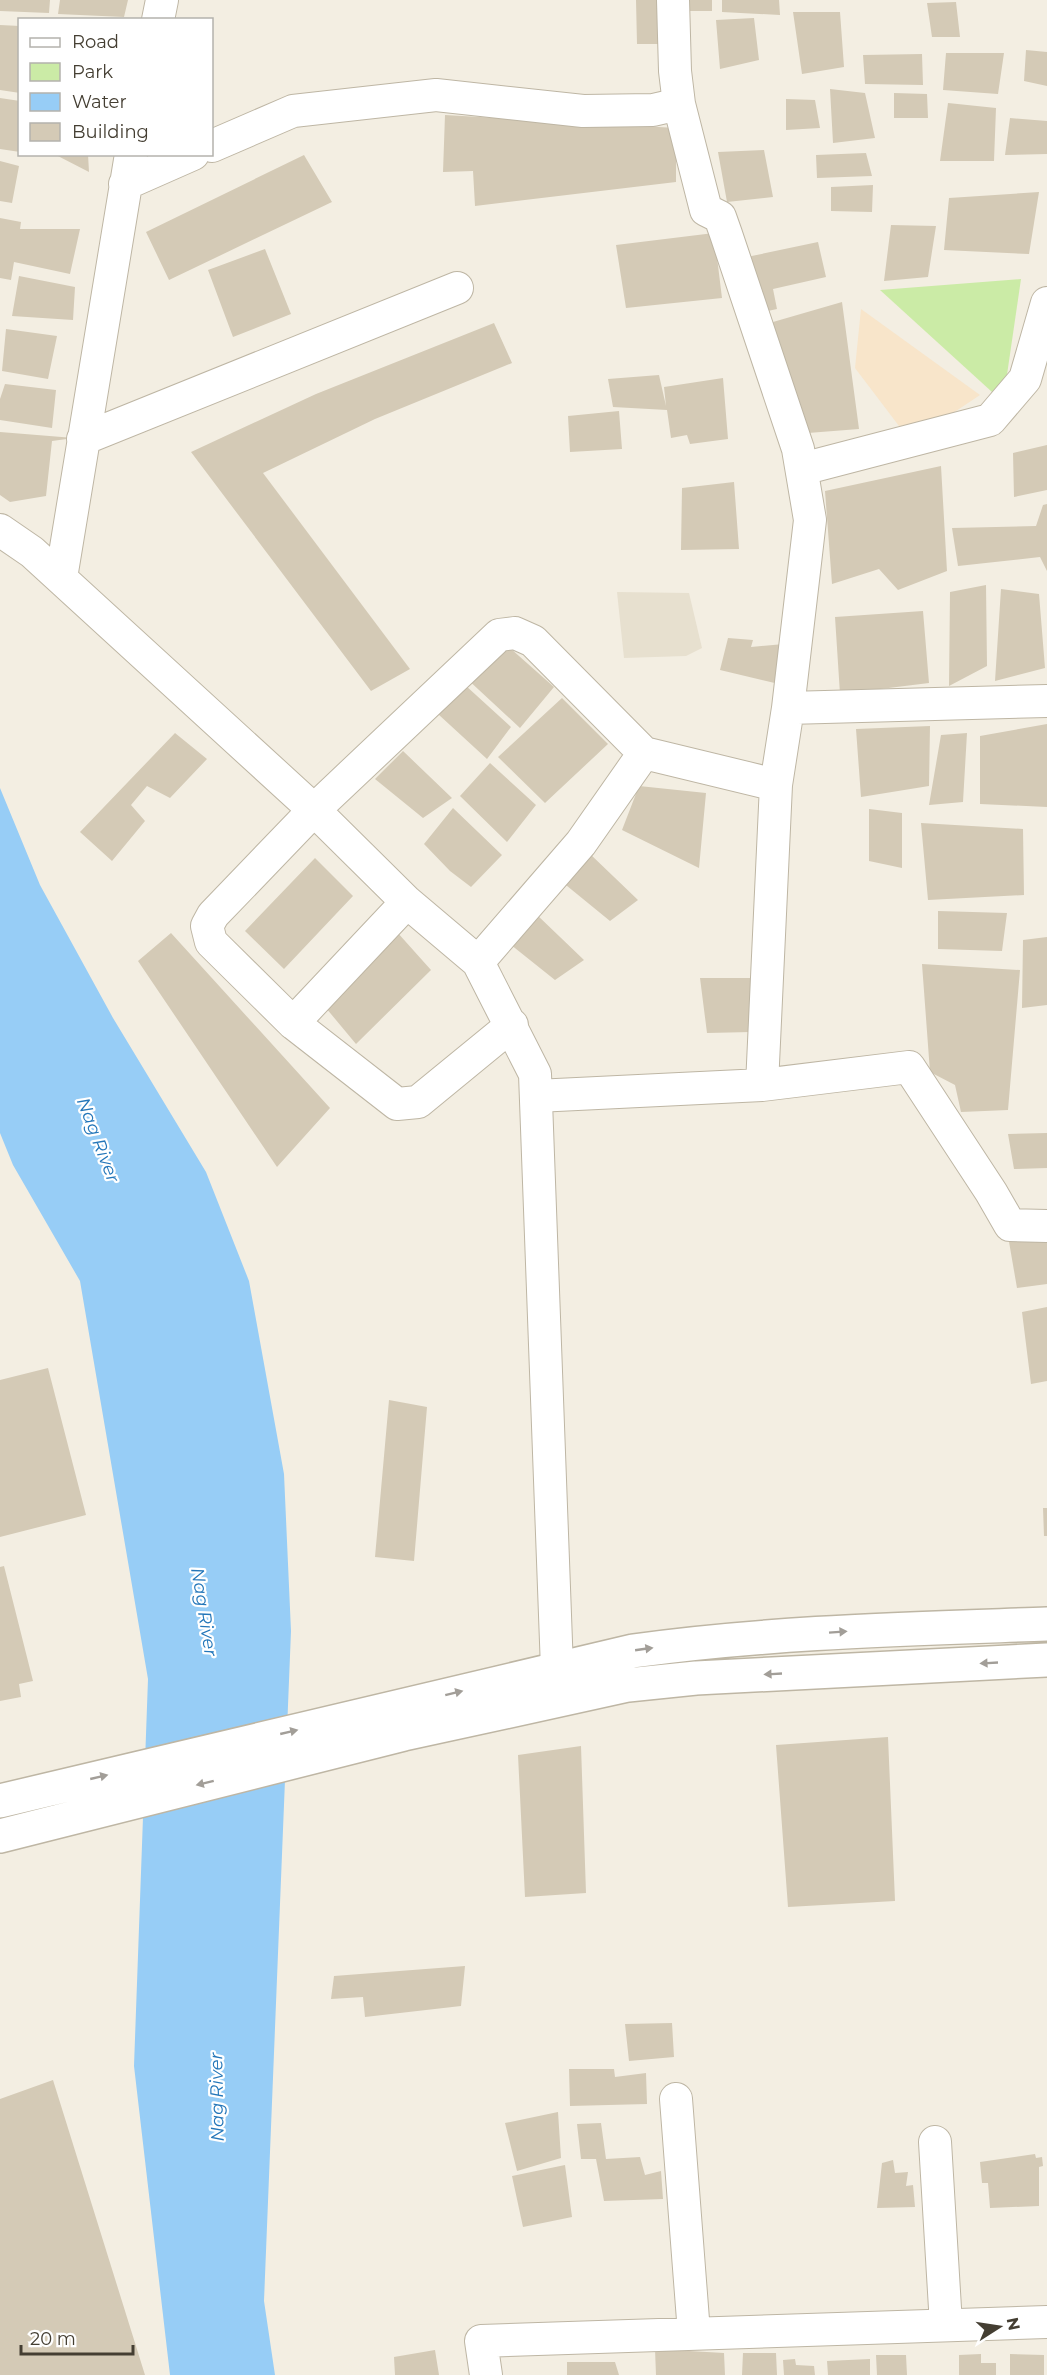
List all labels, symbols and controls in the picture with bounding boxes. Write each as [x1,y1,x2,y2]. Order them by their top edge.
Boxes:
legend [18,18,213,156]
text: Road [72,31,119,53]
text: Park [72,61,113,83]
text: Water [72,91,127,113]
text: Building [72,121,149,143]
water label: Nag River [72,1094,125,1186]
water label: Nag River [186,1566,222,1659]
one-way arrow [829,1627,848,1637]
one-way arrow [634,1645,653,1654]
one-way arrow [979,1658,998,1667]
one-way arrow [763,1669,782,1678]
one-way arrow [445,1687,463,1697]
one-way arrow [280,1727,298,1737]
one-way arrow [90,1772,108,1782]
one-way arrow [195,1779,214,1789]
water label: Nag River [205,2051,229,2142]
north arrow [969,2297,1029,2357]
text: N [1003,2316,1024,2332]
scale bar [21,2318,134,2356]
text: 20 m [30,2328,76,2350]

